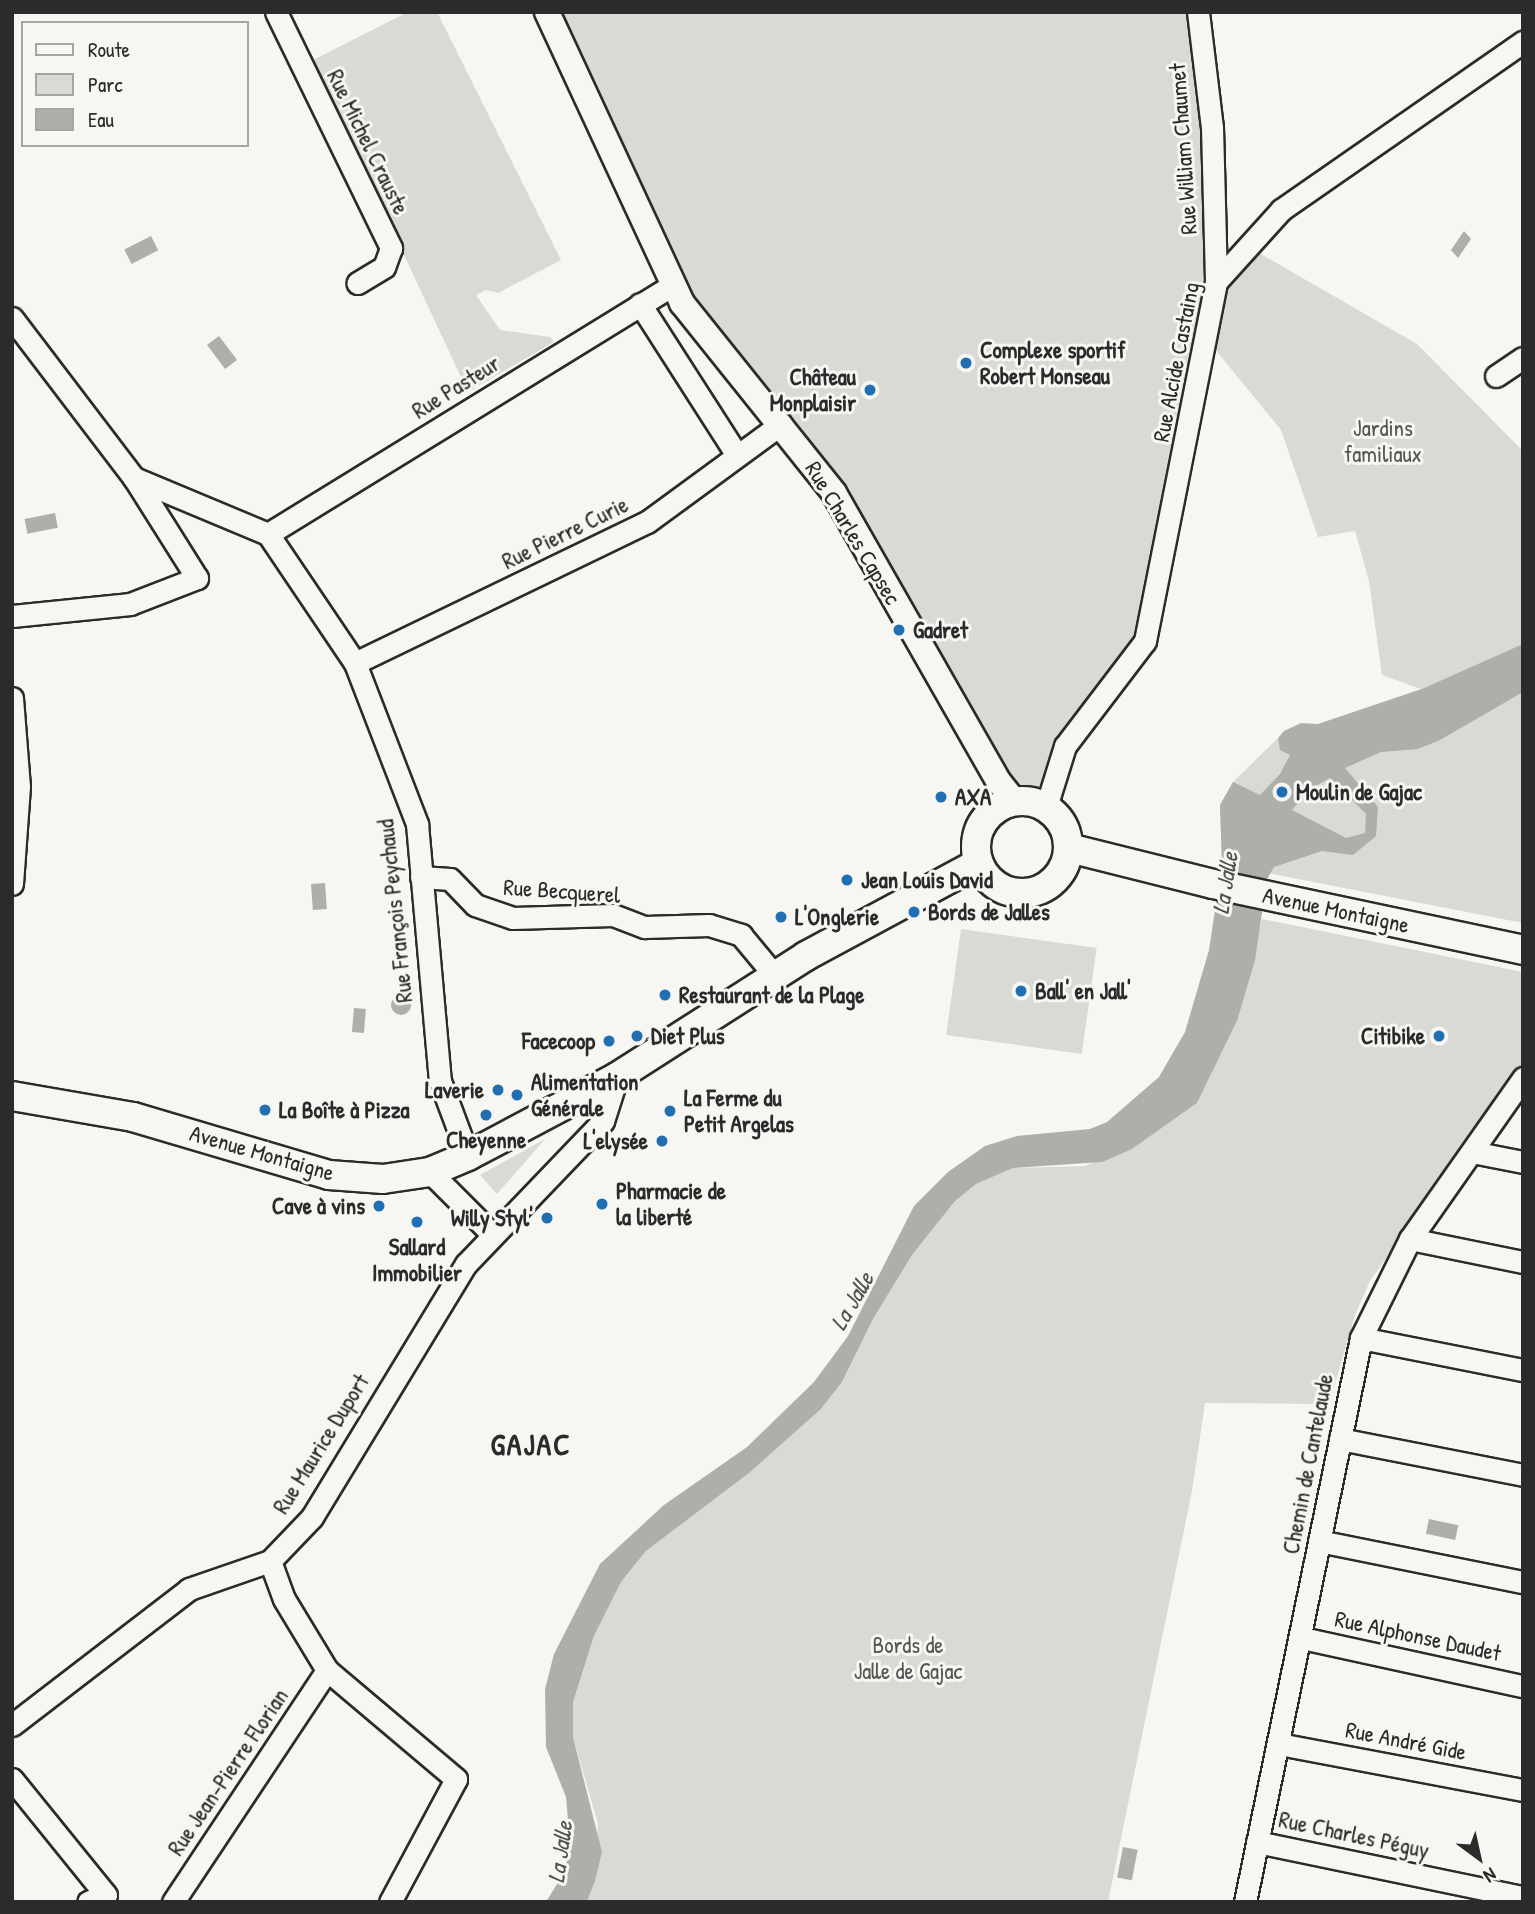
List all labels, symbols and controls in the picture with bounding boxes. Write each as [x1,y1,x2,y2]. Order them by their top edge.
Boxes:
legend [21,21,248,147]
text: Route [88,35,130,64]
street label: Rue William Chaumet [1163,62,1203,236]
street label: Rue Michel Crauste [321,65,415,219]
text: Parc [88,70,123,99]
text: Eau [88,105,114,134]
street label: Rue Alcide Castaing [1147,280,1205,444]
place label: Complexe sportif Robert Monseau [980,336,1126,390]
street label: Rue Pasteur [407,349,505,425]
marker: Complexe sportif Robert Monseau [958,355,974,371]
place label: Château Monplaisir [770,363,856,417]
marker: Château Monplaisir [862,382,878,398]
park label: Jardins familiaux [1344,414,1422,468]
street label: Rue Charles Capsec [799,456,907,610]
street label: Rue Pierre Curie [498,491,632,575]
place label: Gadret [913,616,968,644]
marker: Gadret [891,622,907,638]
place label: Moulin de Gajac [1296,778,1422,806]
place label: AXA [955,783,991,811]
marker: Moulin de Gajac [1274,784,1290,800]
marker: AXA [933,789,949,805]
street label: Rue François Peychaud [372,818,418,1004]
water label: La Jalle [1206,850,1244,916]
place label: Jean Louis David [861,866,993,894]
marker: Jean Louis David [839,872,855,888]
street label: Rue Becquerel [503,873,621,909]
street label: Avenue Montaigne [1260,881,1412,939]
place label: Bords de Jalles [928,898,1050,926]
place label: L'Onglerie [795,903,879,931]
marker: Bords de Jalles [906,904,922,920]
marker: L'Onglerie [773,909,789,925]
place label: Ball' en Jall' [1035,977,1131,1005]
place label: Restaurant de la Plage [679,981,864,1009]
marker: Ball' en Jall' [1013,983,1029,999]
marker: Restaurant de la Plage [657,987,673,1003]
place label: Diet Plus [651,1022,725,1050]
place label: Citibike [1361,1022,1425,1050]
place label: Facecoop [522,1027,595,1055]
marker: Diet Plus [629,1028,645,1044]
marker: Citibike [1431,1028,1447,1044]
marker: Facecoop [601,1033,617,1049]
place label: Alimentation Générale [531,1068,638,1122]
place label: Laverie [425,1076,484,1104]
marker: Laverie [490,1082,506,1098]
place label: La Ferme du Petit Argelas [684,1084,794,1138]
marker: Alimentation Générale [509,1087,525,1103]
place label: La Boîte à Pizza [279,1096,410,1124]
marker: La Boîte à Pizza [257,1102,273,1118]
marker: La Ferme du Petit Argelas [662,1103,678,1119]
marker: Cheyenne [478,1107,494,1123]
street label: Avenue Montaigne [187,1119,337,1187]
place label: Cheyenne [446,1126,526,1154]
place label: L'elysée [584,1127,648,1155]
marker: L'elysée [654,1133,670,1149]
place label: Pharmacie de la liberté [616,1177,726,1231]
place label: Cave à vins [272,1192,365,1220]
marker: Pharmacie de la liberté [594,1196,610,1212]
marker: Cave à vins [371,1198,387,1214]
place label: Willy Styl' [451,1204,533,1232]
marker: Willy Styl' [539,1210,555,1226]
marker: Sallard Immobilier [409,1214,425,1230]
place label: Sallard Immobilier [372,1233,462,1287]
water label: La Jalle [824,1267,880,1335]
street label: Rue Maurice Duport [267,1369,375,1519]
street label: Chemin de Cantelaude [1277,1372,1339,1556]
district label: GAJAC [491,1426,571,1462]
street label: Rue Alphonse Daudet [1332,1605,1504,1667]
park label: Bords de Jalle de Gajac [854,1631,962,1685]
street label: Rue Jean-Pierre Florian [162,1683,294,1861]
street label: Rue André Gide [1343,1716,1469,1766]
street label: Rue Charles Péguy [1276,1806,1432,1864]
water label: La Jalle [541,1819,579,1885]
north arrow [1444,1823,1514,1893]
text: N [1479,1862,1502,1889]

